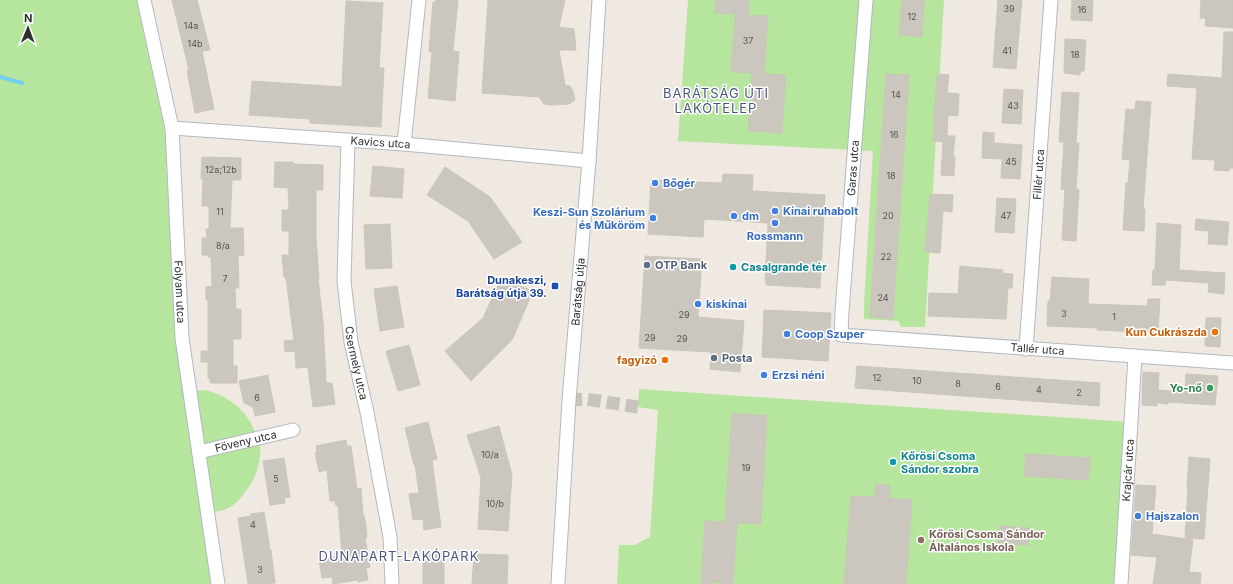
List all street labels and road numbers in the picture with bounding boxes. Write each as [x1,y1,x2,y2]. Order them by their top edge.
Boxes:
street label: Kavics utca [350,133,411,152]
street label: Garas utca [844,139,862,197]
street label: Fillér utca [1030,149,1047,200]
street label: Barátság útja [568,257,588,326]
street label: Folyam utca [171,260,188,324]
street label: Csermely utca [342,325,371,401]
street label: Tallér utca [1010,340,1065,358]
street label: Föveny utca [213,427,278,455]
street label: Krajcár utca [1119,438,1137,502]

